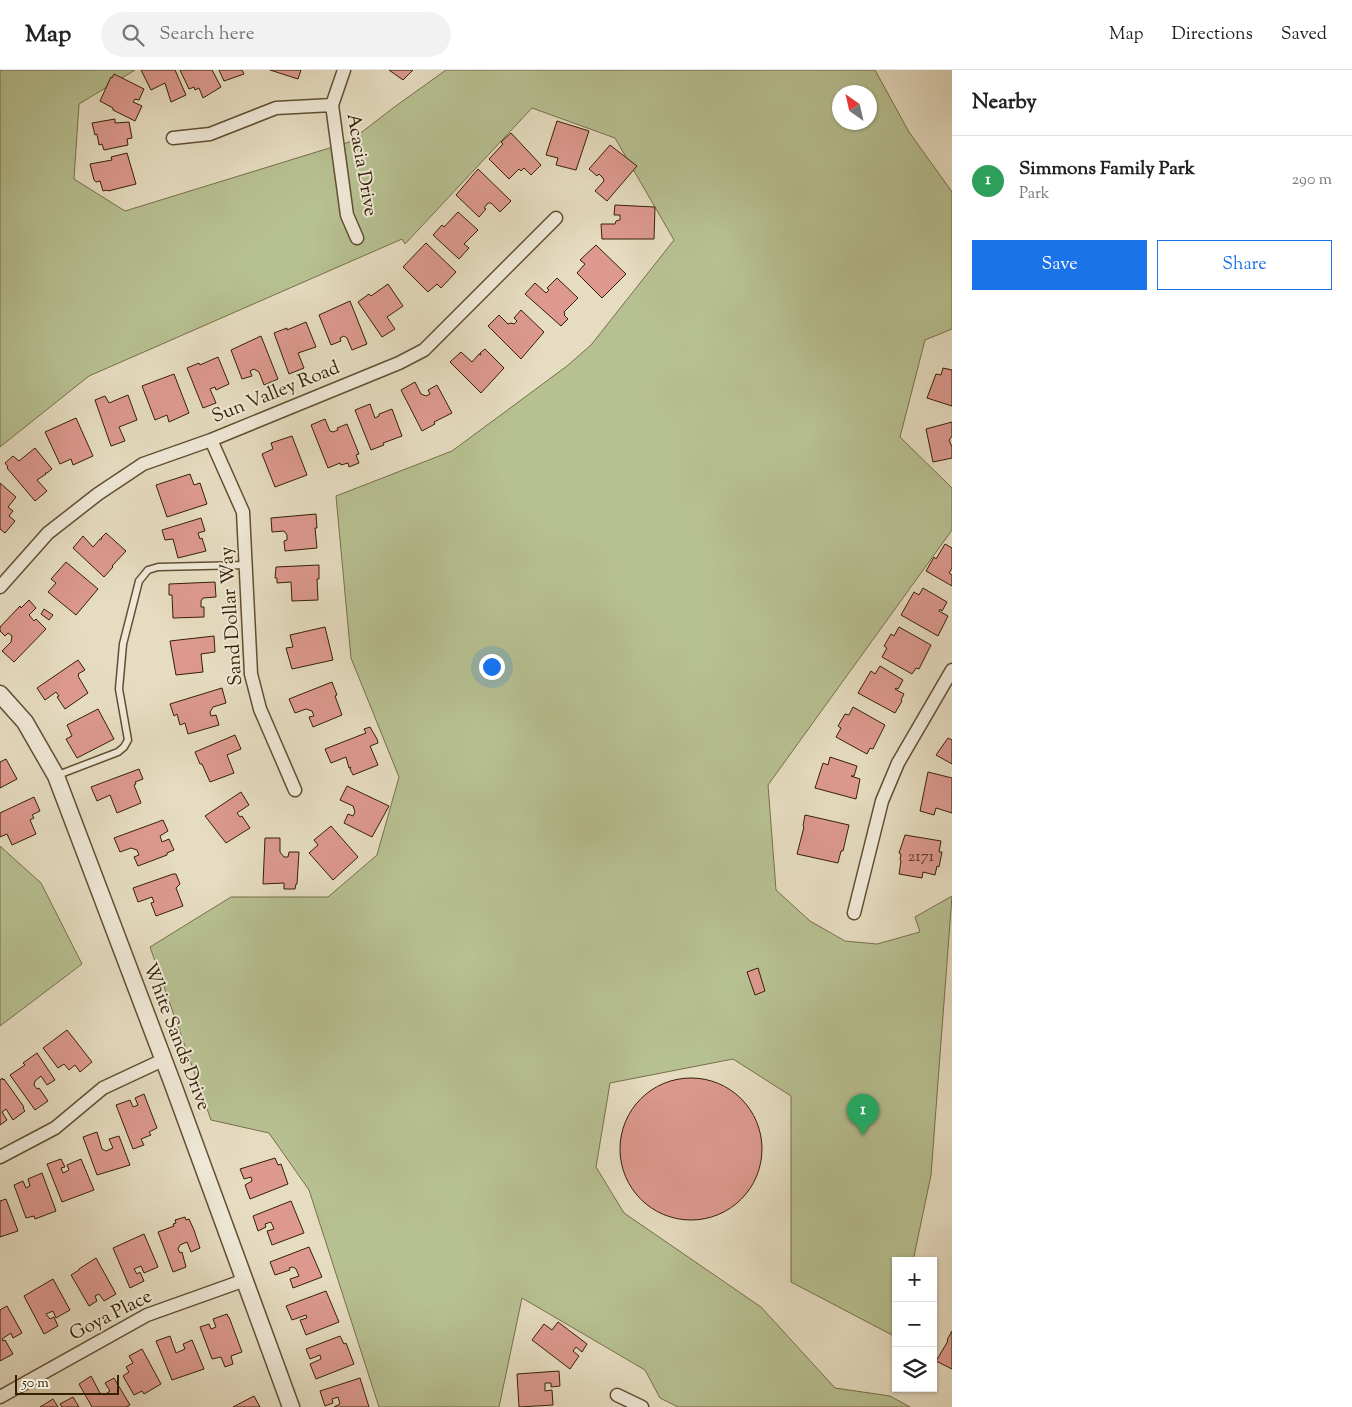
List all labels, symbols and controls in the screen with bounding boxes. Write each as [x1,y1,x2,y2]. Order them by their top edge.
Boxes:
search box [101,12,451,57]
text: Map [25,18,71,52]
icon: search [119,21,147,49]
text: Search here [159,21,255,48]
text: Map [1109,22,1144,48]
text: Directions [1172,22,1253,48]
text: Saved [1281,22,1327,48]
north arrow [832,85,877,130]
text: Nearby [972,88,1037,118]
street label: Acacia Drive [339,111,383,219]
text: Simmons Family Park [1019,156,1195,183]
text: 1 [985,169,991,192]
text: 290 m [1292,169,1332,192]
text: Park [1019,183,1050,206]
button: Save [972,240,1147,290]
button: Share [1157,240,1332,290]
street label: Sun Valley Road [208,355,344,431]
street label: Sand Dollar Way [214,545,250,687]
your location [479,654,505,680]
house number: 2171 [908,846,935,869]
street label: White Sands Drive [135,959,217,1115]
pin: 1 [847,1094,879,1135]
map controls [892,1257,937,1392]
button: + [892,1257,937,1302]
street label: Goya Place [65,1284,157,1348]
button: − [892,1302,937,1347]
button: layers [892,1347,937,1392]
scale bar [15,1372,119,1395]
text: 50 m [22,1374,49,1394]

